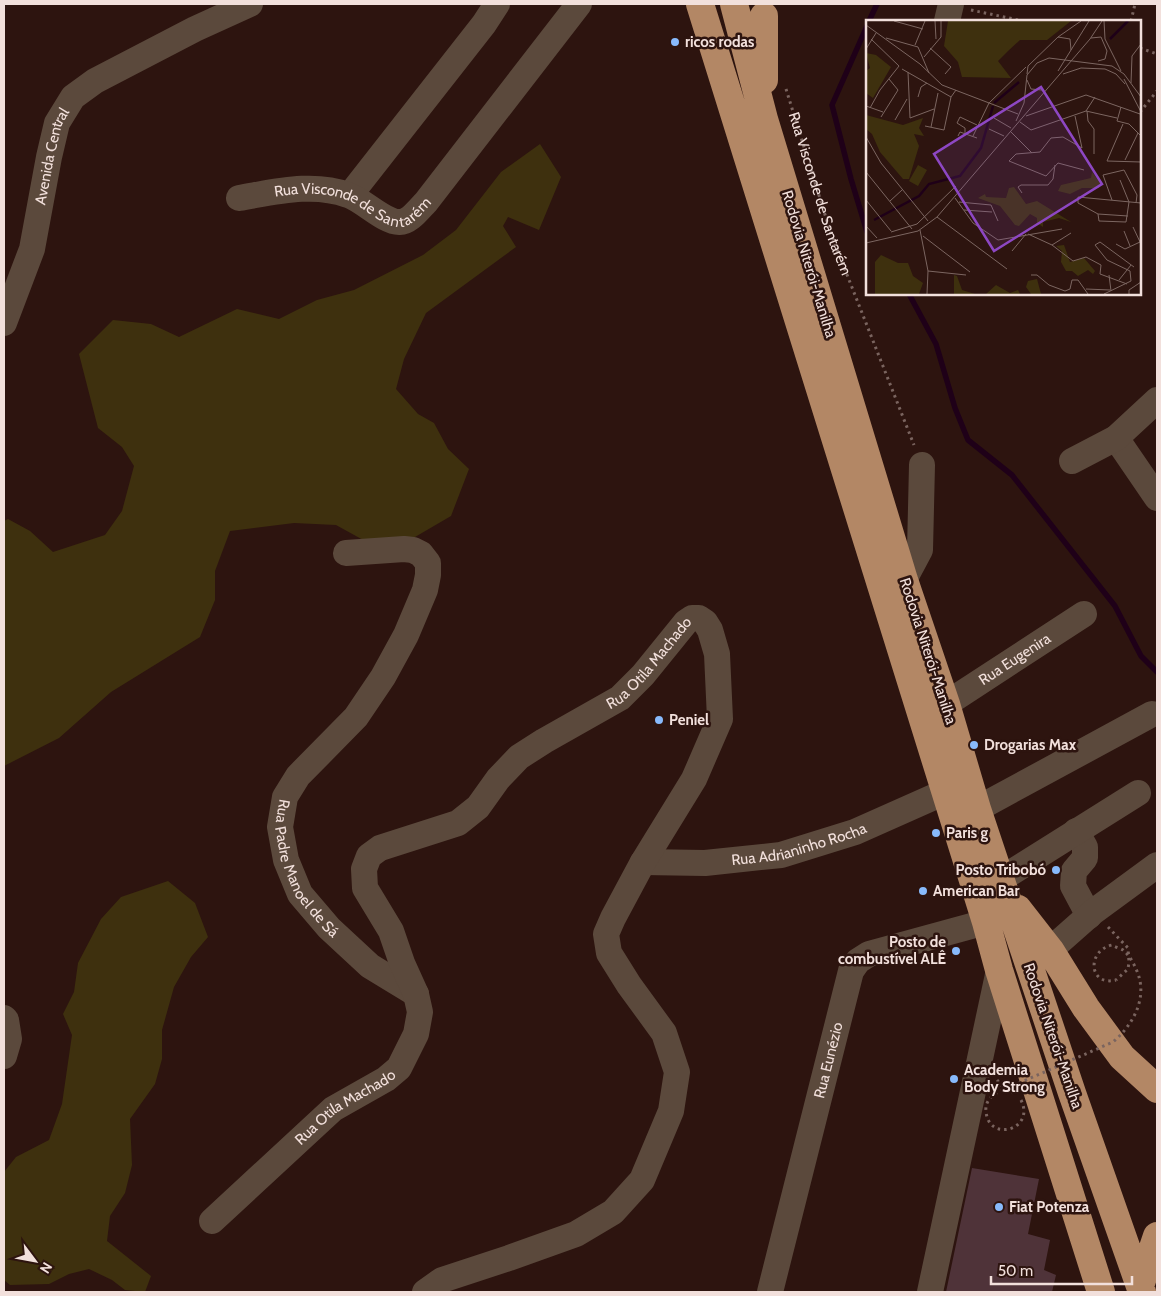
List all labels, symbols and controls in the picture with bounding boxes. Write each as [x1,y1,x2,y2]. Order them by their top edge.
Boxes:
inset map [866,20,1141,295]
place label: ricos rodas [685,33,754,51]
marker: ricos rodas [669,36,681,48]
street label: Avenida Central [31,104,73,206]
street label: Rua Visconde de Santarém [785,110,855,278]
text: Rua Visconde de Santarém [273,180,435,231]
street label: Rua Visconde de Santarém [265,184,435,202]
street label: Rodovia Niterói-Manilha [778,188,840,341]
street label: Rodovia Niterói-Manilha [896,575,960,727]
street label: Rua Otila Machado [603,612,695,713]
street label: Rua Eugenira [975,629,1055,689]
place label: Peniel [669,711,709,729]
marker: Peniel [653,714,665,726]
place label: Drogarias Max [984,736,1077,754]
marker: Drogarias Max [968,739,980,751]
street label: Rua Padre Manoel de Sá [271,798,343,942]
street label: Rua Adrianinho Rocha [731,819,870,869]
place label: Paris g [946,824,988,842]
marker: Paris g [930,827,942,839]
place label: Posto Tribobó [955,861,1046,879]
marker: Posto Tribobó [1050,864,1062,876]
place label: American Bar [933,882,1019,900]
marker: American Bar [917,885,929,897]
place label: Posto de combustível ALÊ [838,933,946,968]
marker: Posto de combustível ALÊ [950,945,962,957]
street label: Rodovia Niterói-Manilha [1020,961,1087,1112]
street label: Rua Eunézio [810,1020,847,1100]
place label: Academia Body Strong [964,1061,1045,1096]
street label: Rua Otila Machado [291,1066,399,1149]
marker: Academia Body Strong [948,1073,960,1085]
place label: Fiat Potenza [1009,1198,1090,1216]
marker: Fiat Potenza [993,1201,1005,1213]
north arrow [10,1236,60,1286]
scale bar [991,1254,1132,1286]
text: N [36,1259,56,1277]
text: 50 m [998,1262,1033,1280]

